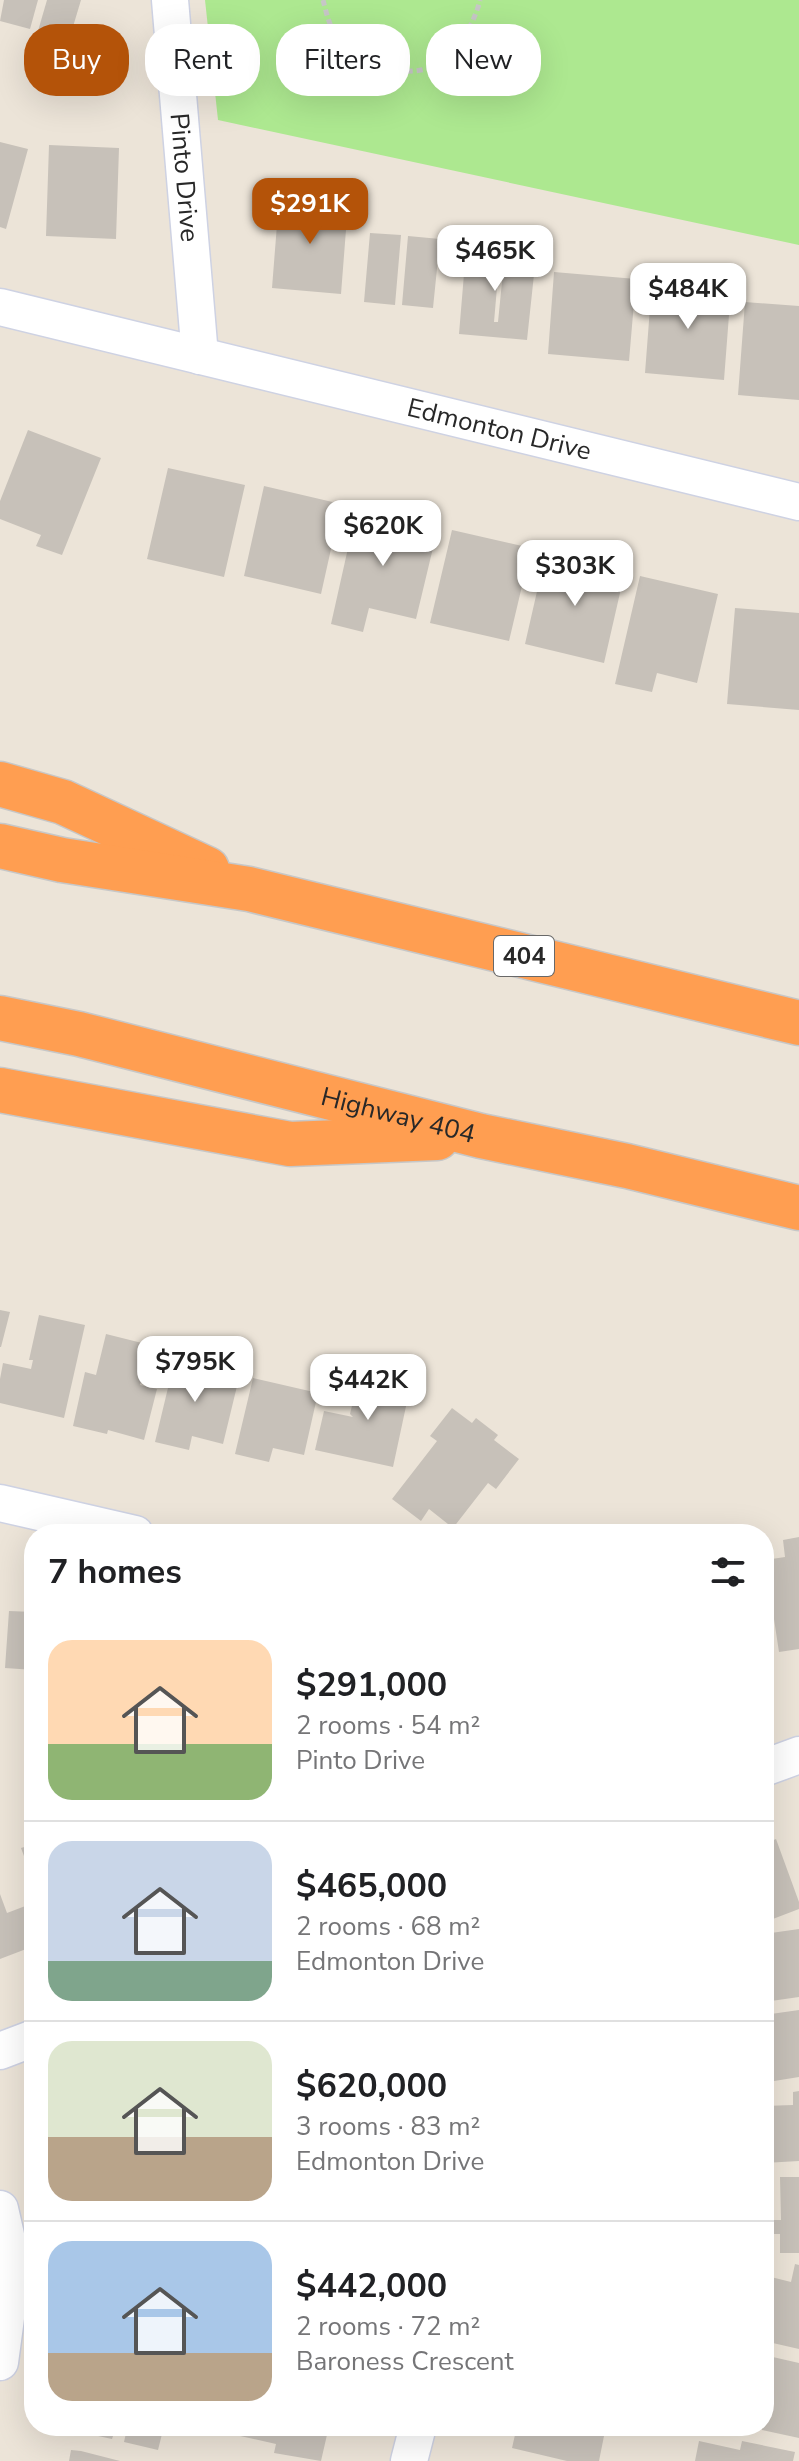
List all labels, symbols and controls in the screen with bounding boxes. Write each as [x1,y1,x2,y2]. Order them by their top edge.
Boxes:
chip: Buy [24,24,129,96]
chip: Rent [145,24,260,96]
chip: Filters [276,24,410,96]
chip: New [426,24,541,96]
street label: Pinto Drive [162,112,208,243]
pin: $291K [254,178,366,246]
text: $291K [270,186,350,221]
pin: $465K [439,225,551,293]
text: $465K [455,233,535,268]
pin: $484K [632,263,744,331]
text: $484K [648,271,728,306]
street label: Edmonton Drive [404,390,595,468]
pin: $620K [327,500,439,568]
text: $620K [343,508,423,543]
pin: $303K [519,540,631,608]
text: $303K [535,548,615,583]
road number: 404 [494,936,554,976]
street label: Highway 404 [317,1079,479,1151]
pin: $795K [139,1336,251,1404]
text: $795K [155,1344,235,1379]
pin: $442K [312,1354,424,1422]
text: $442K [328,1362,408,1397]
text: 7 homes [48,1549,182,1595]
icon: filters [706,1550,750,1594]
text: $291,000 [296,1662,447,1708]
icon: home [112,1672,208,1768]
text: 2 rooms · 54 m² [296,1708,480,1743]
text: Pinto Drive [296,1743,425,1778]
text: $465,000 [296,1863,447,1909]
icon: home [112,1873,208,1969]
text: 2 rooms · 68 m² [296,1909,480,1944]
text: Edmonton Drive [296,1944,484,1979]
text: $620,000 [296,2063,447,2109]
icon: home [112,2073,208,2169]
text: 3 rooms · 83 m² [296,2109,480,2144]
text: Edmonton Drive [296,2144,484,2179]
text: $442,000 [296,2263,447,2309]
icon: home [112,2273,208,2369]
text: 2 rooms · 72 m² [296,2309,480,2344]
text: Baroness Crescent [296,2344,514,2379]

